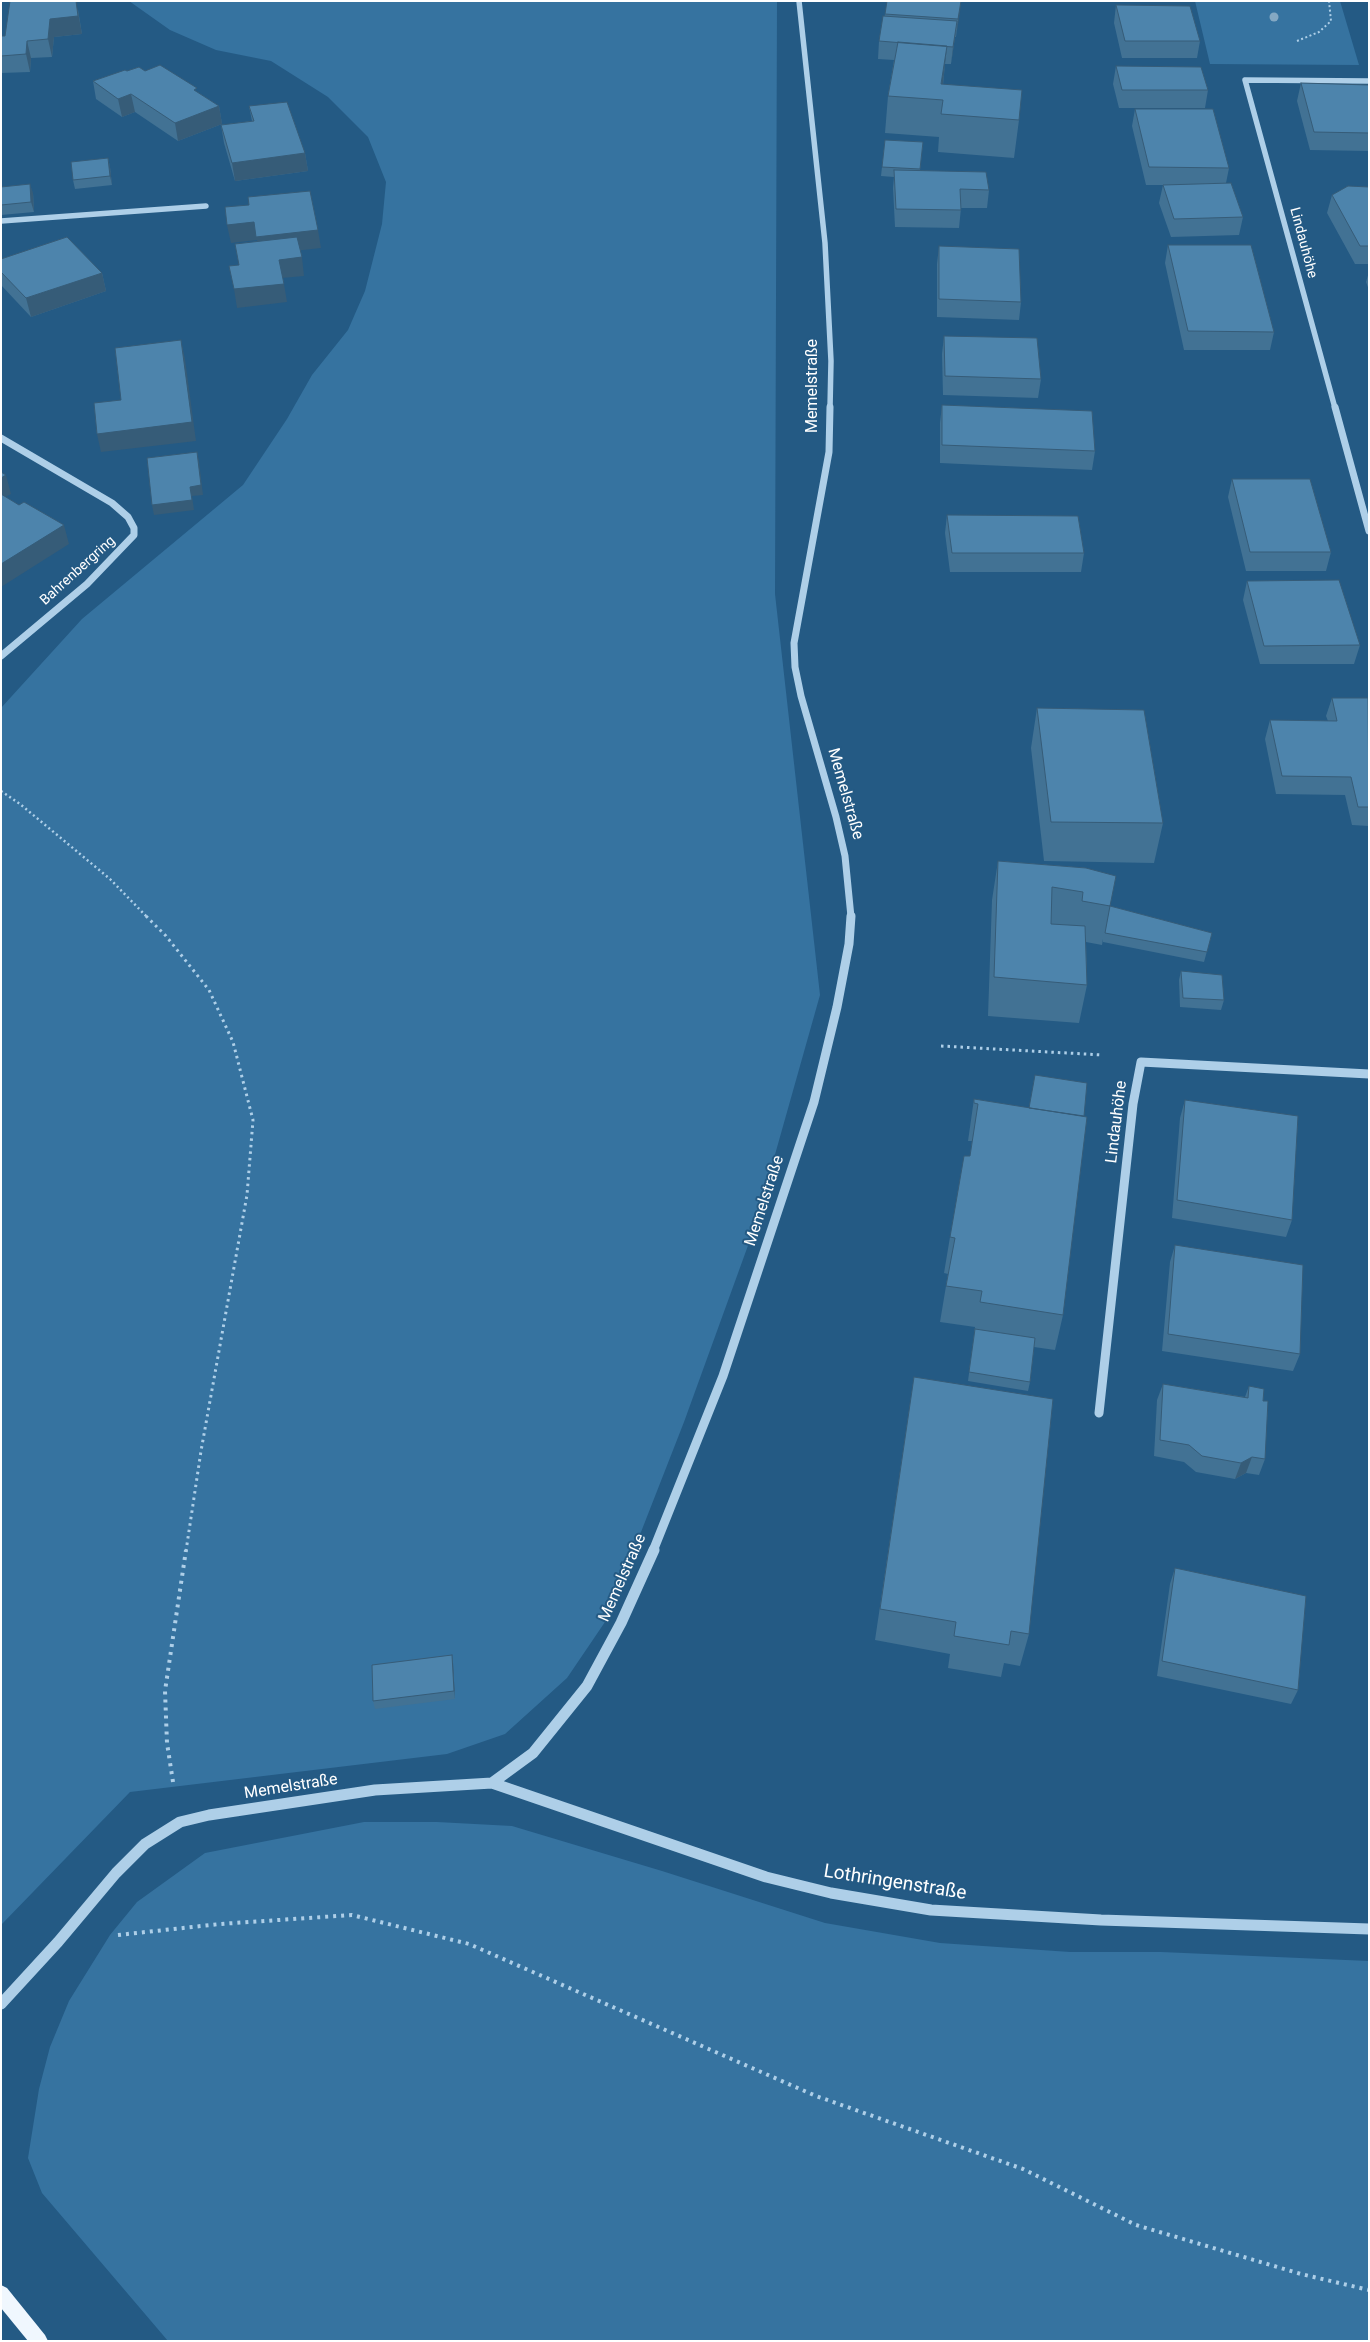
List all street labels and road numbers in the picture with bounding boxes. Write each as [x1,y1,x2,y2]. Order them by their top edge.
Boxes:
street label: Lindauhöhe [1285,206,1321,280]
street label: Memelstraße [803,339,823,433]
street label: Bahrenbergring [37,533,119,609]
street label: Memelstraße [823,746,867,842]
street label: Lindauhöhe [1102,1080,1132,1164]
street label: Memelstraße [741,1153,789,1249]
street label: Memelstraße [595,1531,651,1625]
street label: Memelstraße [243,1770,339,1804]
street label: Lothringenstraße [822,1860,968,1906]

